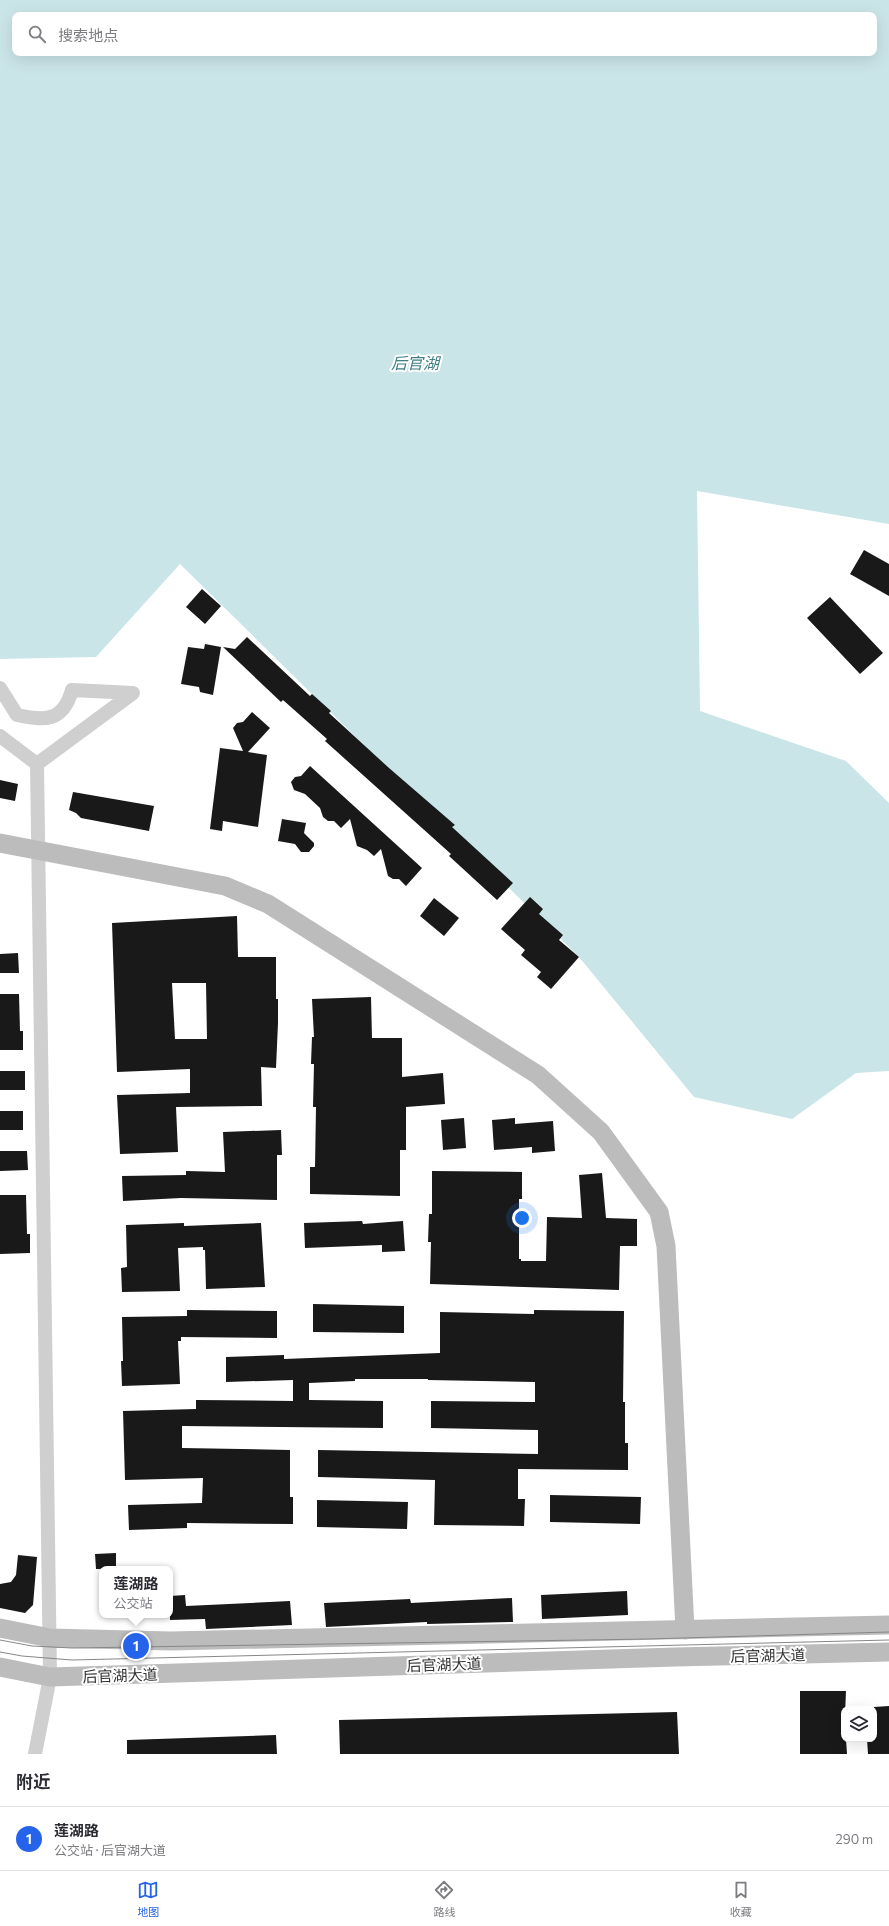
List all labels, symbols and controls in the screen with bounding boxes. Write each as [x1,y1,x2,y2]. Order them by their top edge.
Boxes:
search box [12,12,877,56]
icon: search [26,23,48,45]
text: 搜索地点 [58,26,118,44]
water label: 后官湖 [391,353,442,372]
your location [512,1208,532,1228]
popup [99,1566,173,1618]
text: 莲湖路 [113,1574,159,1592]
text: 公交站 [113,1595,153,1611]
pin: 1 [123,1631,149,1661]
street label: 后官湖大道 [730,1645,806,1665]
street label: 后官湖大道 [406,1654,482,1674]
street label: 后官湖大道 [82,1665,158,1685]
map controls [841,1706,877,1742]
button: layers [841,1706,877,1742]
text: 附近 [16,1771,50,1792]
text: 莲湖路 [54,1821,99,1839]
text: 1 [26,1831,32,1847]
text: 290 m [836,1831,873,1847]
text: 公交站 · 后官湖大道 [54,1842,166,1858]
tab: 地图 [137,1879,159,1919]
tab: 路线 [433,1879,455,1919]
tab: 收藏 [730,1879,752,1919]

